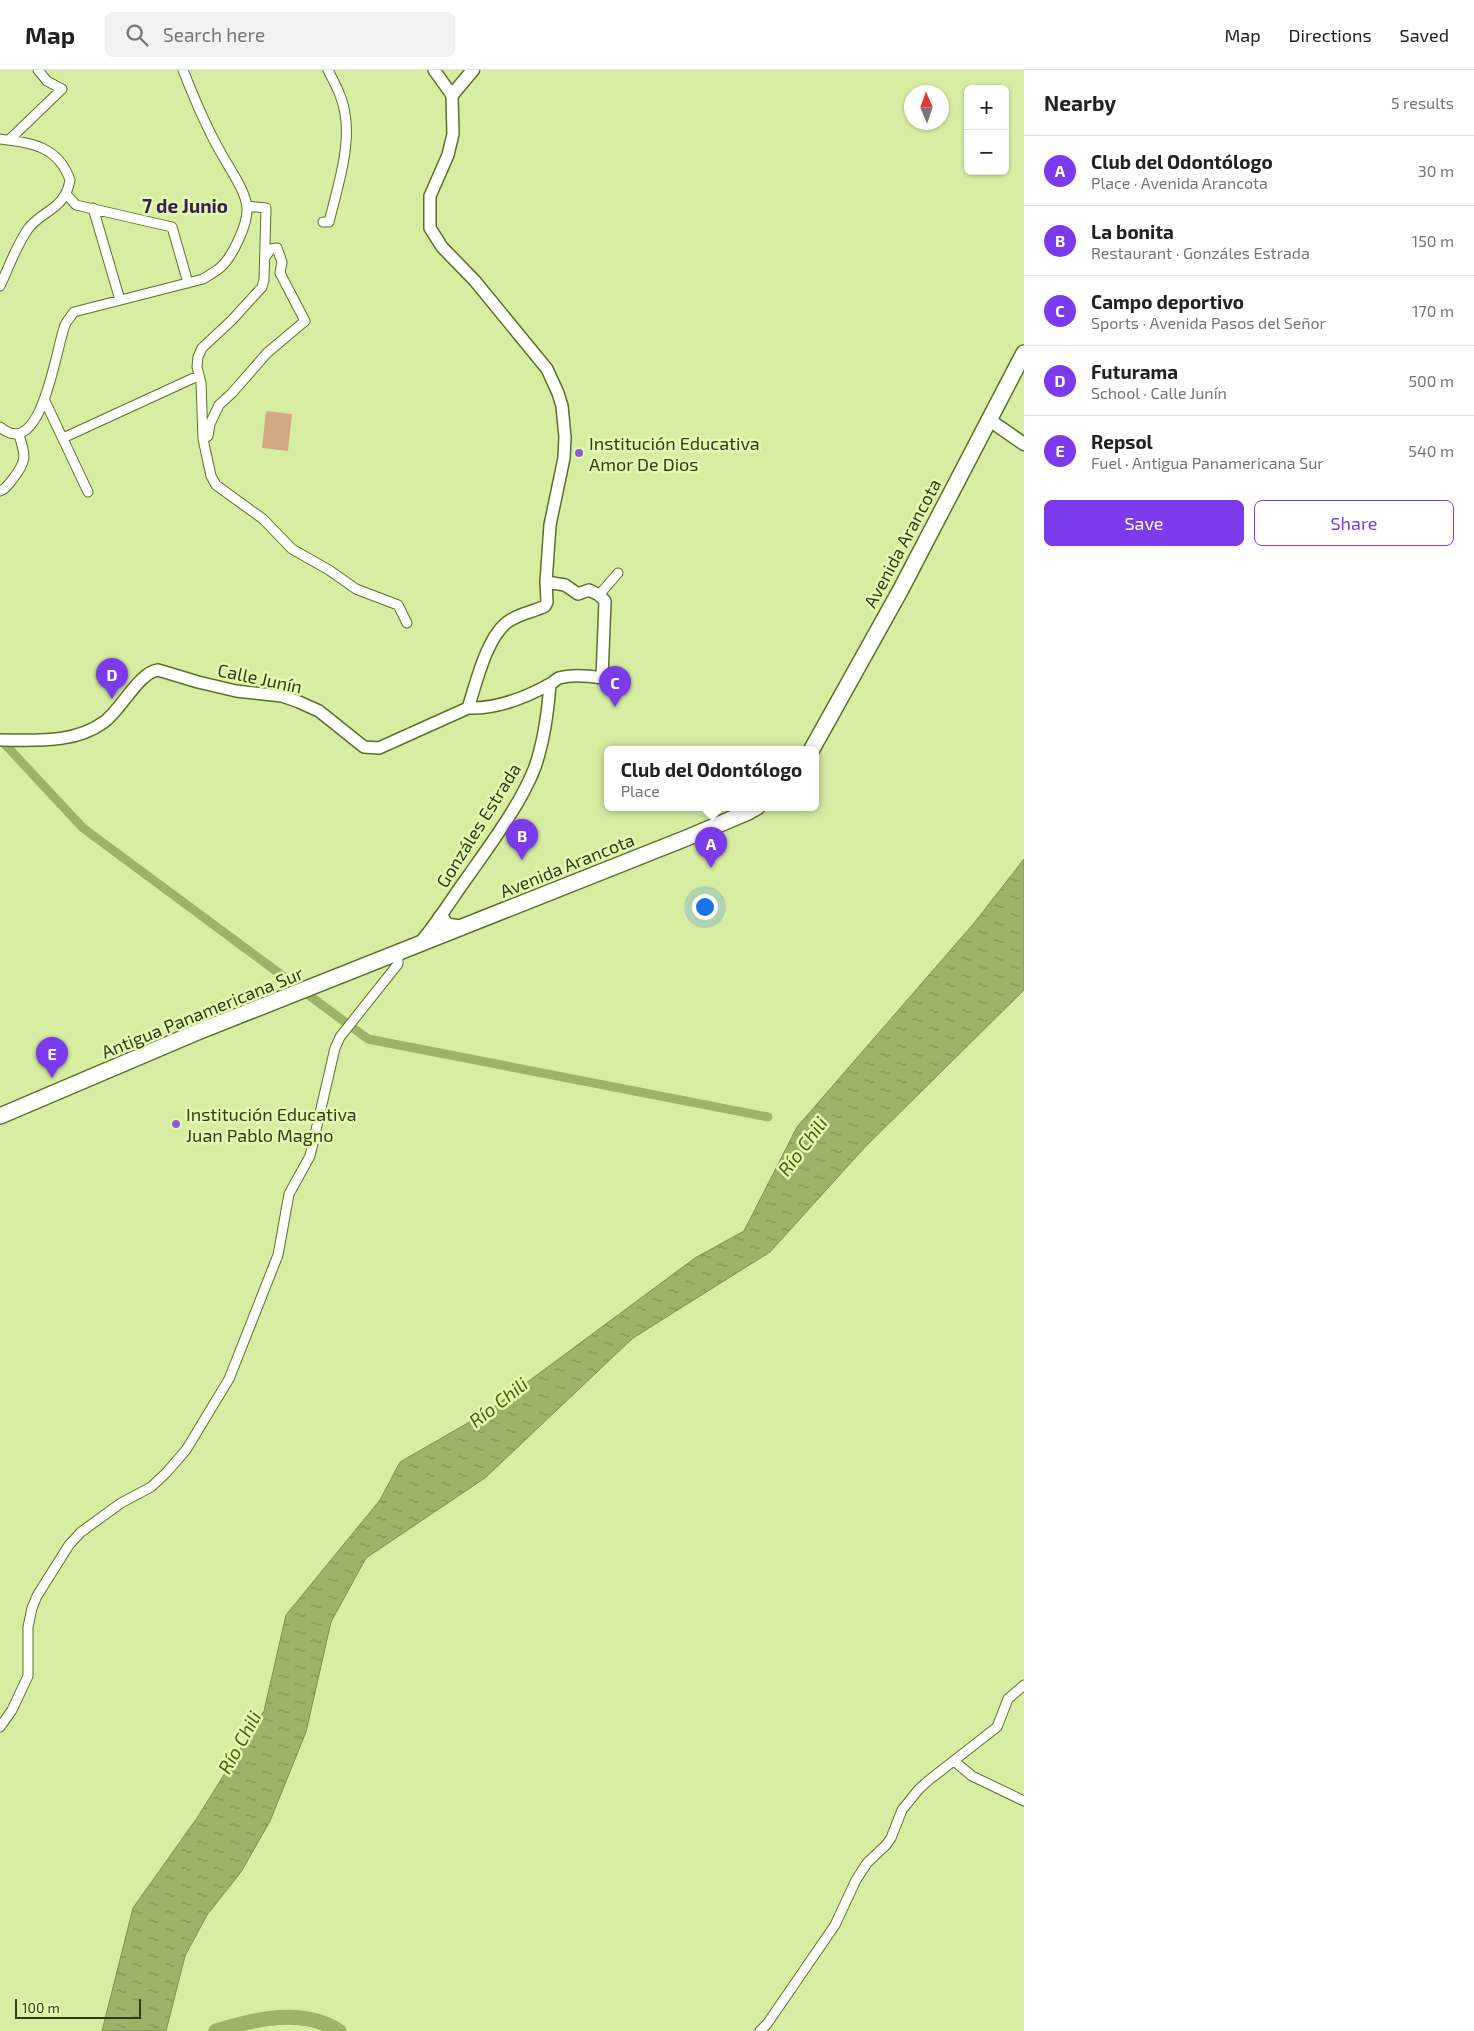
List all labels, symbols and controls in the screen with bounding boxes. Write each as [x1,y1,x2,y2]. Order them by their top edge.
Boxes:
search box [105,12,455,57]
text: Map [25,20,75,49]
icon: search [123,21,151,49]
text: Search here [163,23,265,46]
text: Map [1224,24,1261,46]
text: Directions [1289,24,1372,46]
text: Saved [1400,24,1449,46]
north arrow [904,85,949,130]
map controls [964,85,1009,175]
button: + [964,85,1009,130]
text: Nearby [1044,90,1116,115]
text: 5 results [1391,93,1454,112]
button: − [964,130,1009,175]
text: Club del Odontólogo [1091,150,1273,173]
text: A [1055,161,1065,180]
text: 30 m [1418,161,1454,180]
text: Place · Avenida Arancota [1091,173,1268,192]
district label: 7 de Junio [142,194,228,217]
text: La bonita [1091,220,1174,243]
text: B [1055,231,1065,250]
text: 150 m [1412,231,1454,250]
text: Restaurant · Gonzáles Estrada [1091,243,1310,262]
text: Campo deportivo [1091,290,1244,313]
text: C [1055,301,1065,320]
text: 170 m [1412,301,1454,320]
text: Sports · Avenida Pasos del Señor [1091,313,1326,332]
text: Futurama [1091,360,1178,383]
text: D [1055,371,1065,390]
text: 500 m [1409,371,1454,390]
text: School · Calle Junín [1091,383,1227,402]
text: Repsol [1091,430,1153,453]
place label: Institución Educativa Amor De Dios [589,432,760,475]
text: E [1055,441,1065,460]
text: 540 m [1408,441,1454,460]
marker: Institución Educativa Amor De Dios [573,447,585,459]
text: Fuel · Antigua Panamericana Sur [1091,453,1324,472]
street label: Avenida Arancota [859,475,945,611]
button: Save [1044,500,1244,546]
button: Share [1254,500,1454,546]
pin: D [96,658,128,699]
street label: Calle Junín [216,658,304,698]
pin: C [599,666,631,707]
popup [604,746,819,811]
text: Club del Odontólogo [621,758,802,781]
street label: Gonzáles Estrada [431,759,525,891]
text: Place [621,781,660,800]
pin: B [506,819,538,860]
pin: A [695,827,727,868]
street label: Avenida Arancota [497,828,637,902]
your location [692,894,718,920]
street label: Antigua Panamericana Sur [98,961,306,1063]
pin: E [36,1037,68,1078]
place label: Institución Educativa Juan Pablo Magno [186,1103,357,1146]
water label: Río Chili [772,1112,832,1180]
marker: Institución Educativa Juan Pablo Magno [170,1118,182,1130]
water label: Río Chili [464,1372,532,1432]
water label: Río Chili [212,1706,266,1777]
scale bar [15,1996,141,2019]
text: 100 m [22,1999,60,2016]

